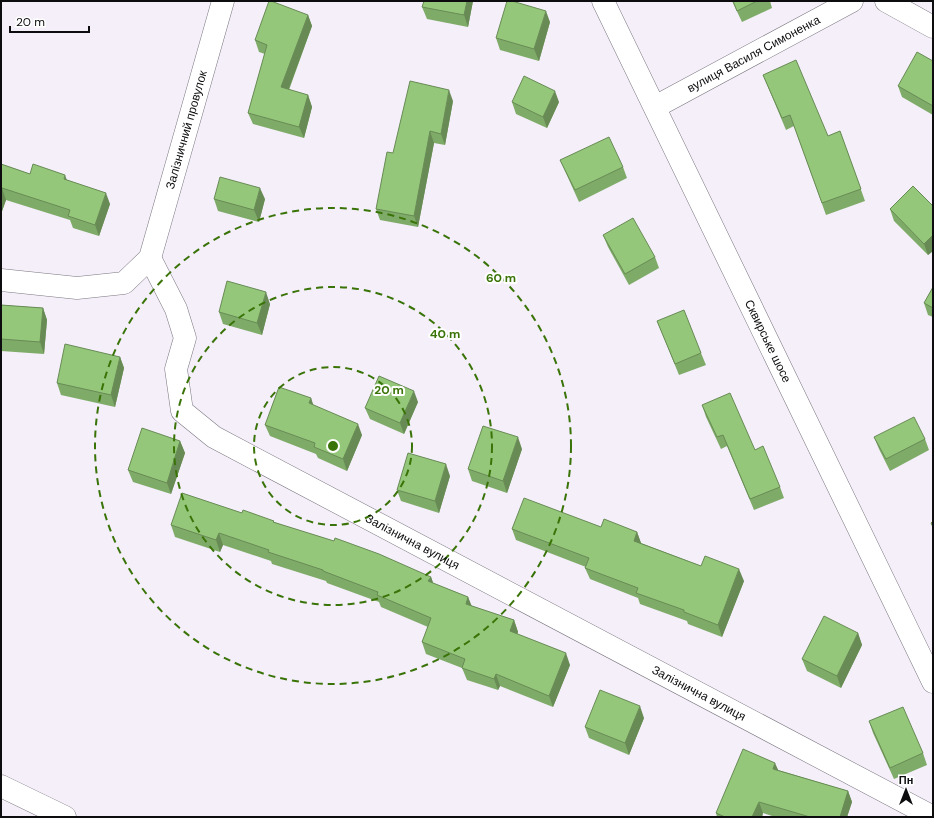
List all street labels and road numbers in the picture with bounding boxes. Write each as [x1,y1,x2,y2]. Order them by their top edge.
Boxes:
street label: вулиця Василя Симоненка [684,11,823,96]
street label: Залізничний провулок [162,68,211,191]
street label: Сквирське шосе [741,297,795,386]
street label: Залізнична вулиця [363,510,462,573]
street label: Залізнична вулиця [649,662,749,725]

